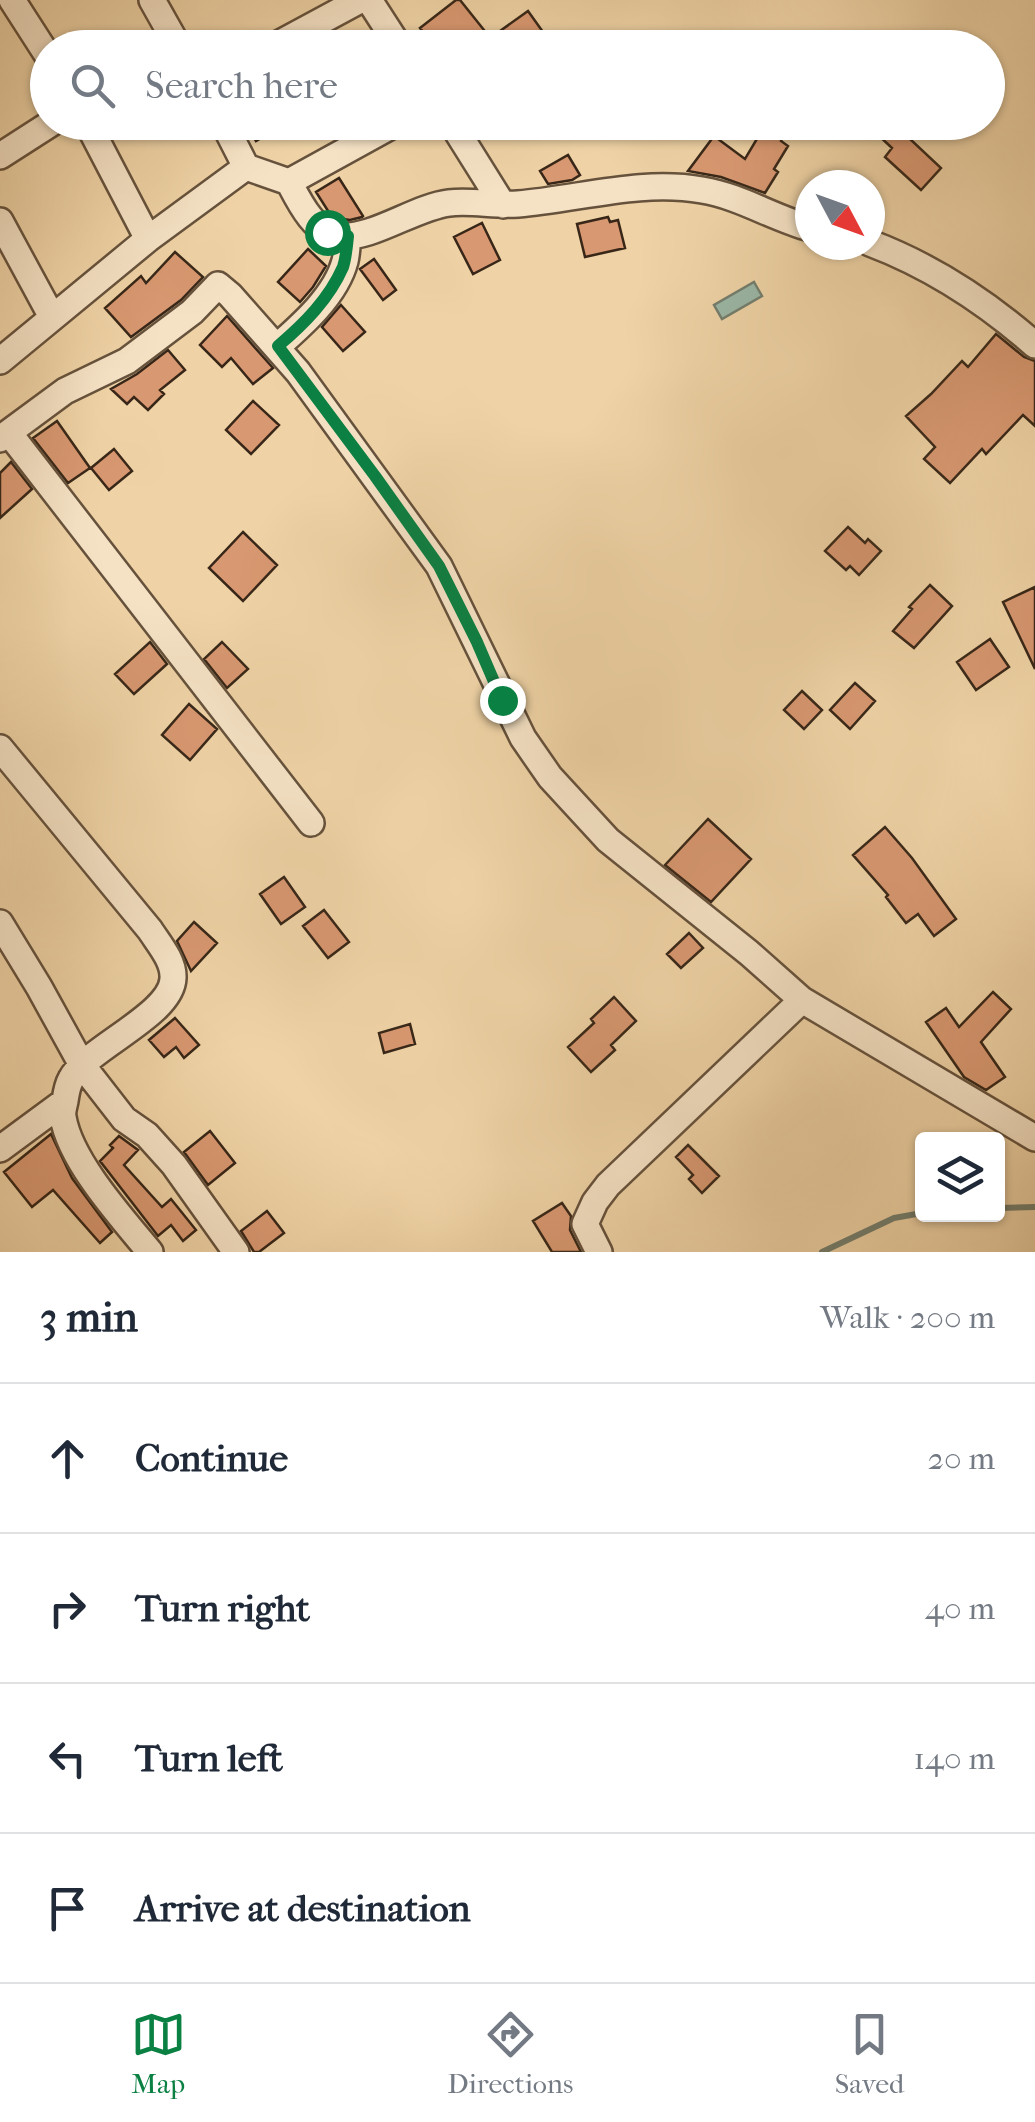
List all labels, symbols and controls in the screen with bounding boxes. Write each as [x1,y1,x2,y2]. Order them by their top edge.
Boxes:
search box [30,30,1005,140]
icon: search [65,58,120,113]
text: Search here [145,63,338,108]
north arrow [795,170,885,260]
route start [305,210,351,256]
route end [480,678,526,724]
map controls [915,1132,1005,1222]
button: layers [915,1132,1005,1222]
text: 3 min [40,1293,138,1342]
text: Walk · 200 m [820,1299,995,1336]
icon: ahead [40,1431,95,1486]
text: Continue [135,1436,288,1481]
text: 20 m [927,1440,995,1477]
icon: right [40,1581,95,1636]
text: Turn right [135,1586,310,1631]
text: 40 m [925,1590,995,1627]
icon: left [40,1731,95,1786]
text: Turn left [135,1736,283,1781]
text: 140 m [914,1740,995,1777]
icon: arrive [40,1881,95,1936]
text: Arrive at destination [135,1886,471,1931]
tab: Map [131,2007,186,2100]
tab: Directions [447,2007,573,2100]
tab: Saved [835,2007,904,2100]

